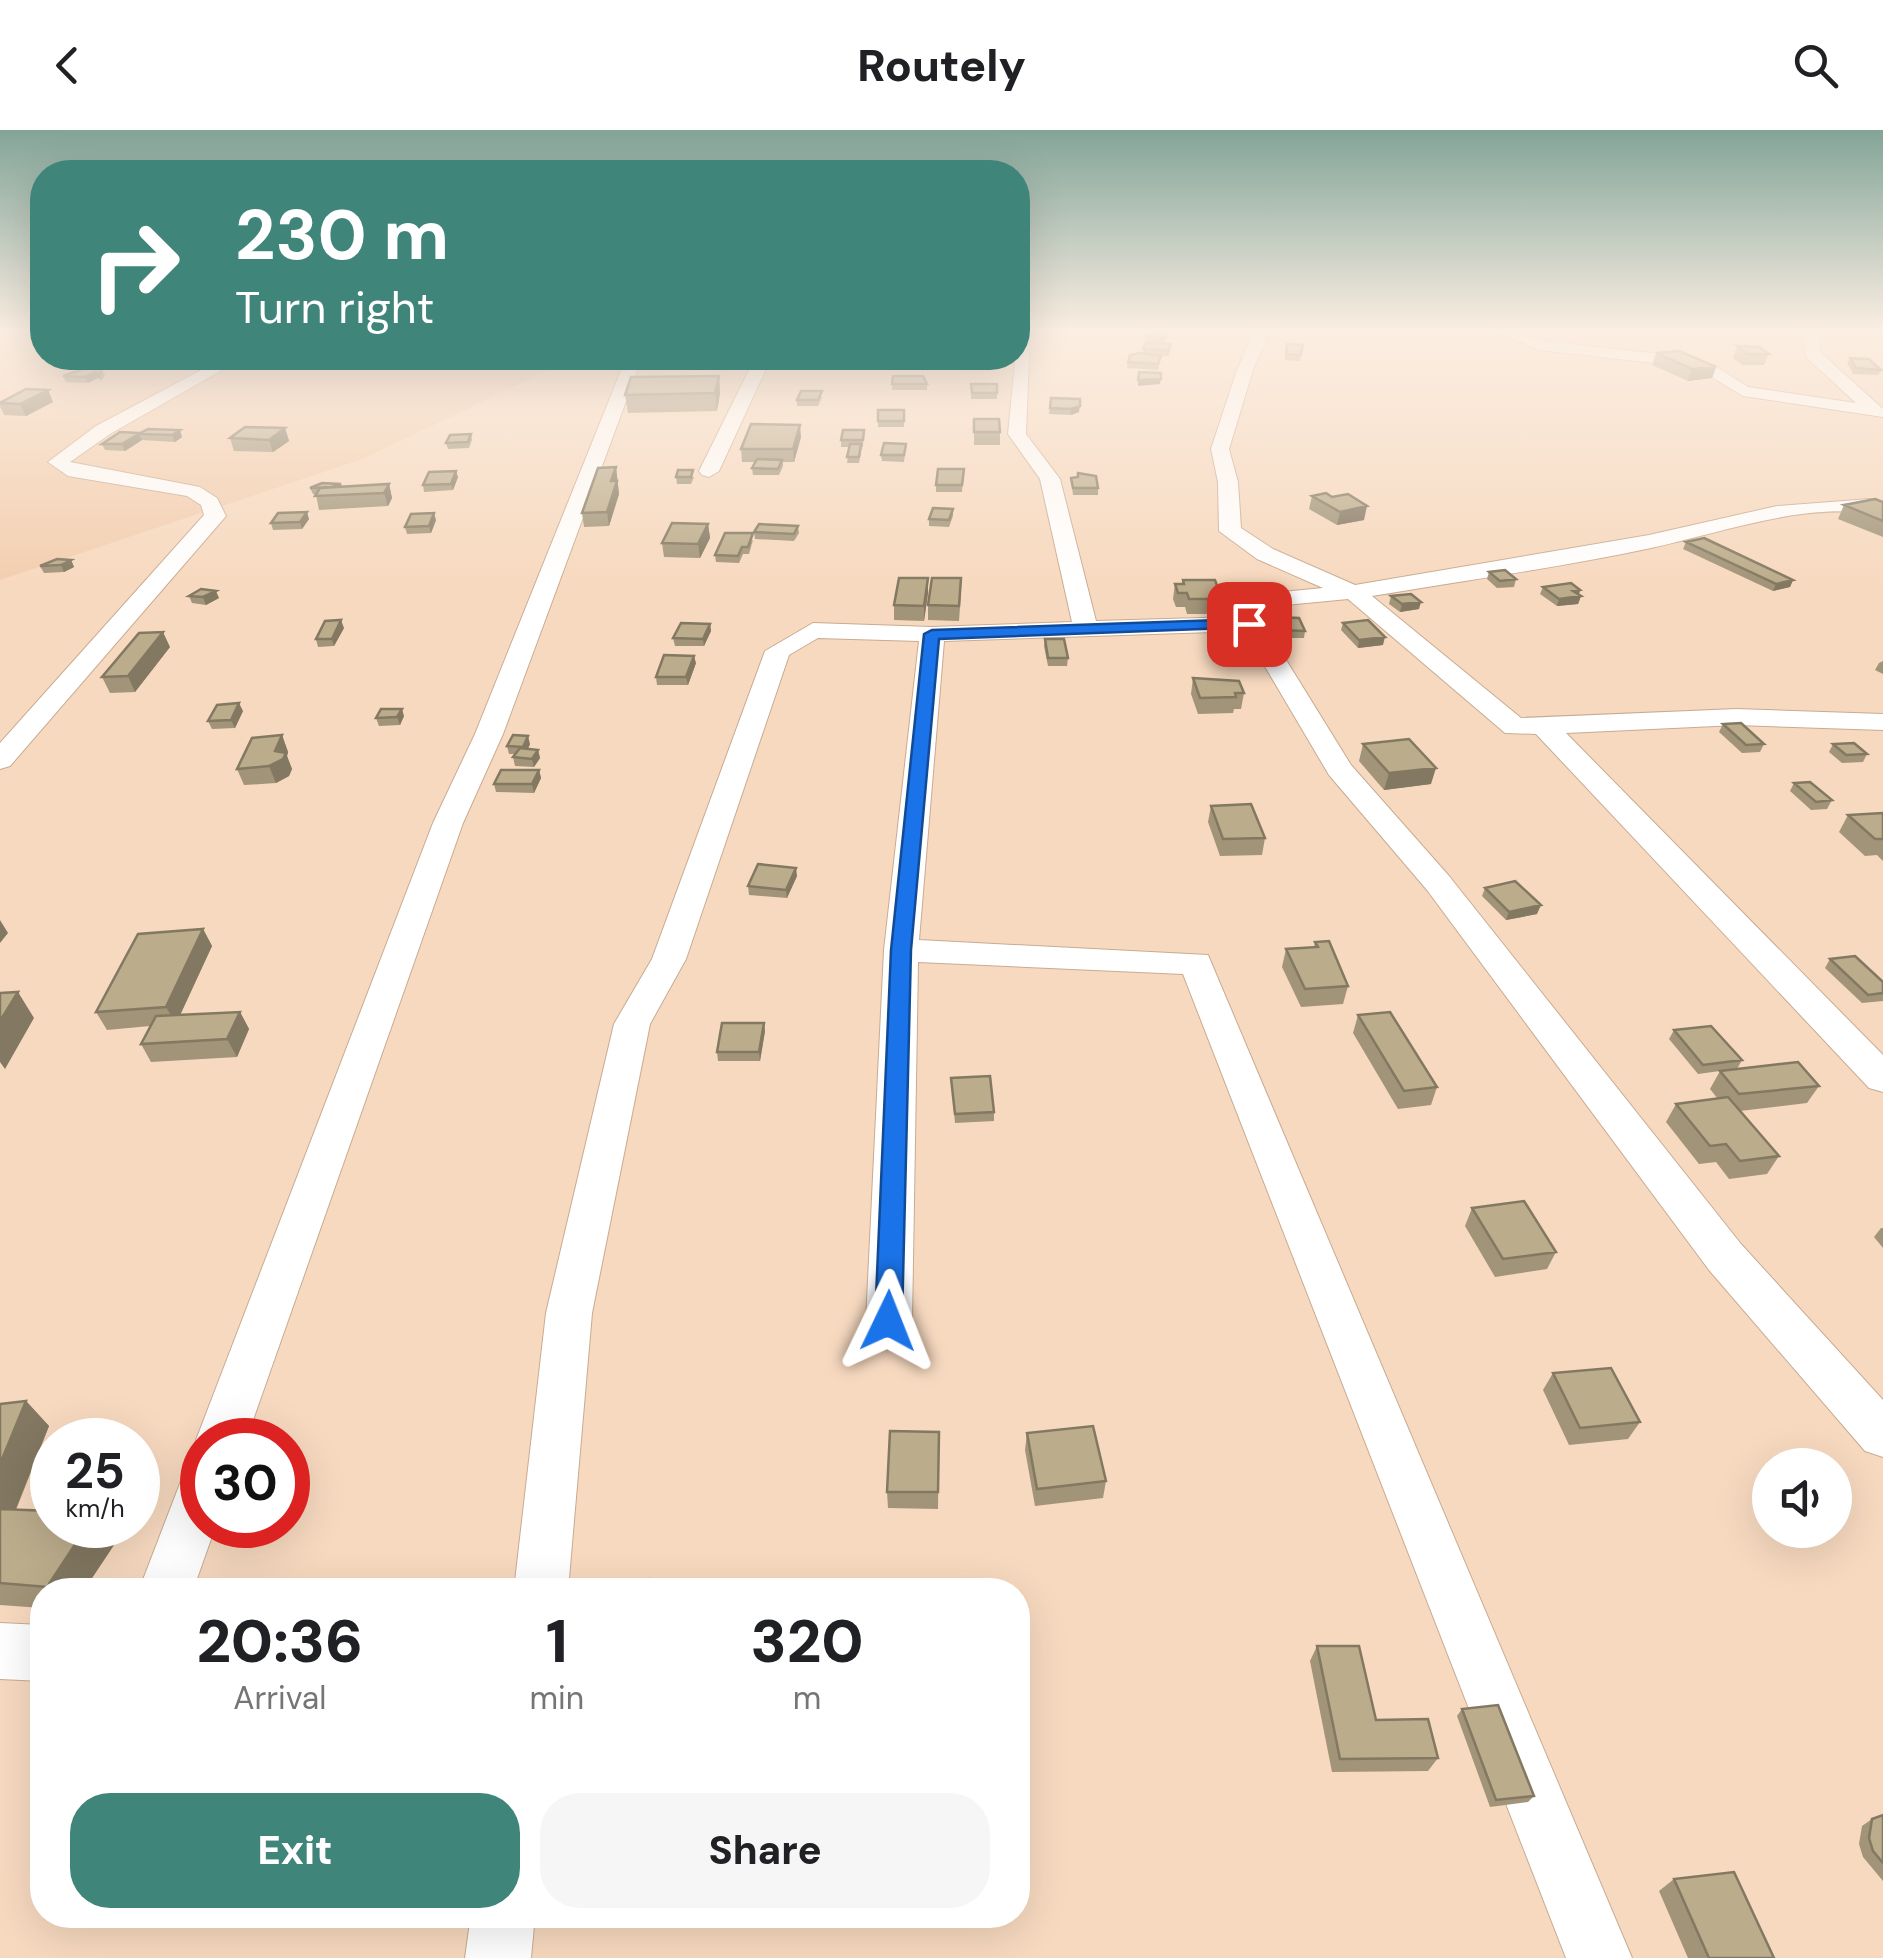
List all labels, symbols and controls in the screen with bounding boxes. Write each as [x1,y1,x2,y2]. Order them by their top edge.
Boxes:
text: Routely [857,36,1026,95]
icon: back [40,38,95,93]
icon: search [1788,38,1843,93]
text: 230 m [235,190,449,281]
icon: right [70,200,200,330]
text: Turn right [235,278,434,337]
pin [1207,582,1292,667]
icon: arrive [1222,597,1277,652]
position arrow [836,1269,940,1373]
speed limit sign: 30 [180,1418,310,1548]
text: 25 [65,1438,125,1504]
map controls [1752,1448,1852,1548]
button: sound [1752,1448,1852,1548]
text: km/h [65,1492,125,1525]
text: 20:36 [196,1602,363,1681]
text: 1 [546,1602,568,1681]
text: 320 [751,1602,864,1681]
text: Arrival [233,1677,326,1719]
text: min [530,1677,584,1719]
text: m [793,1677,821,1719]
button: Exit [70,1793,520,1908]
button: Share [540,1793,990,1908]

